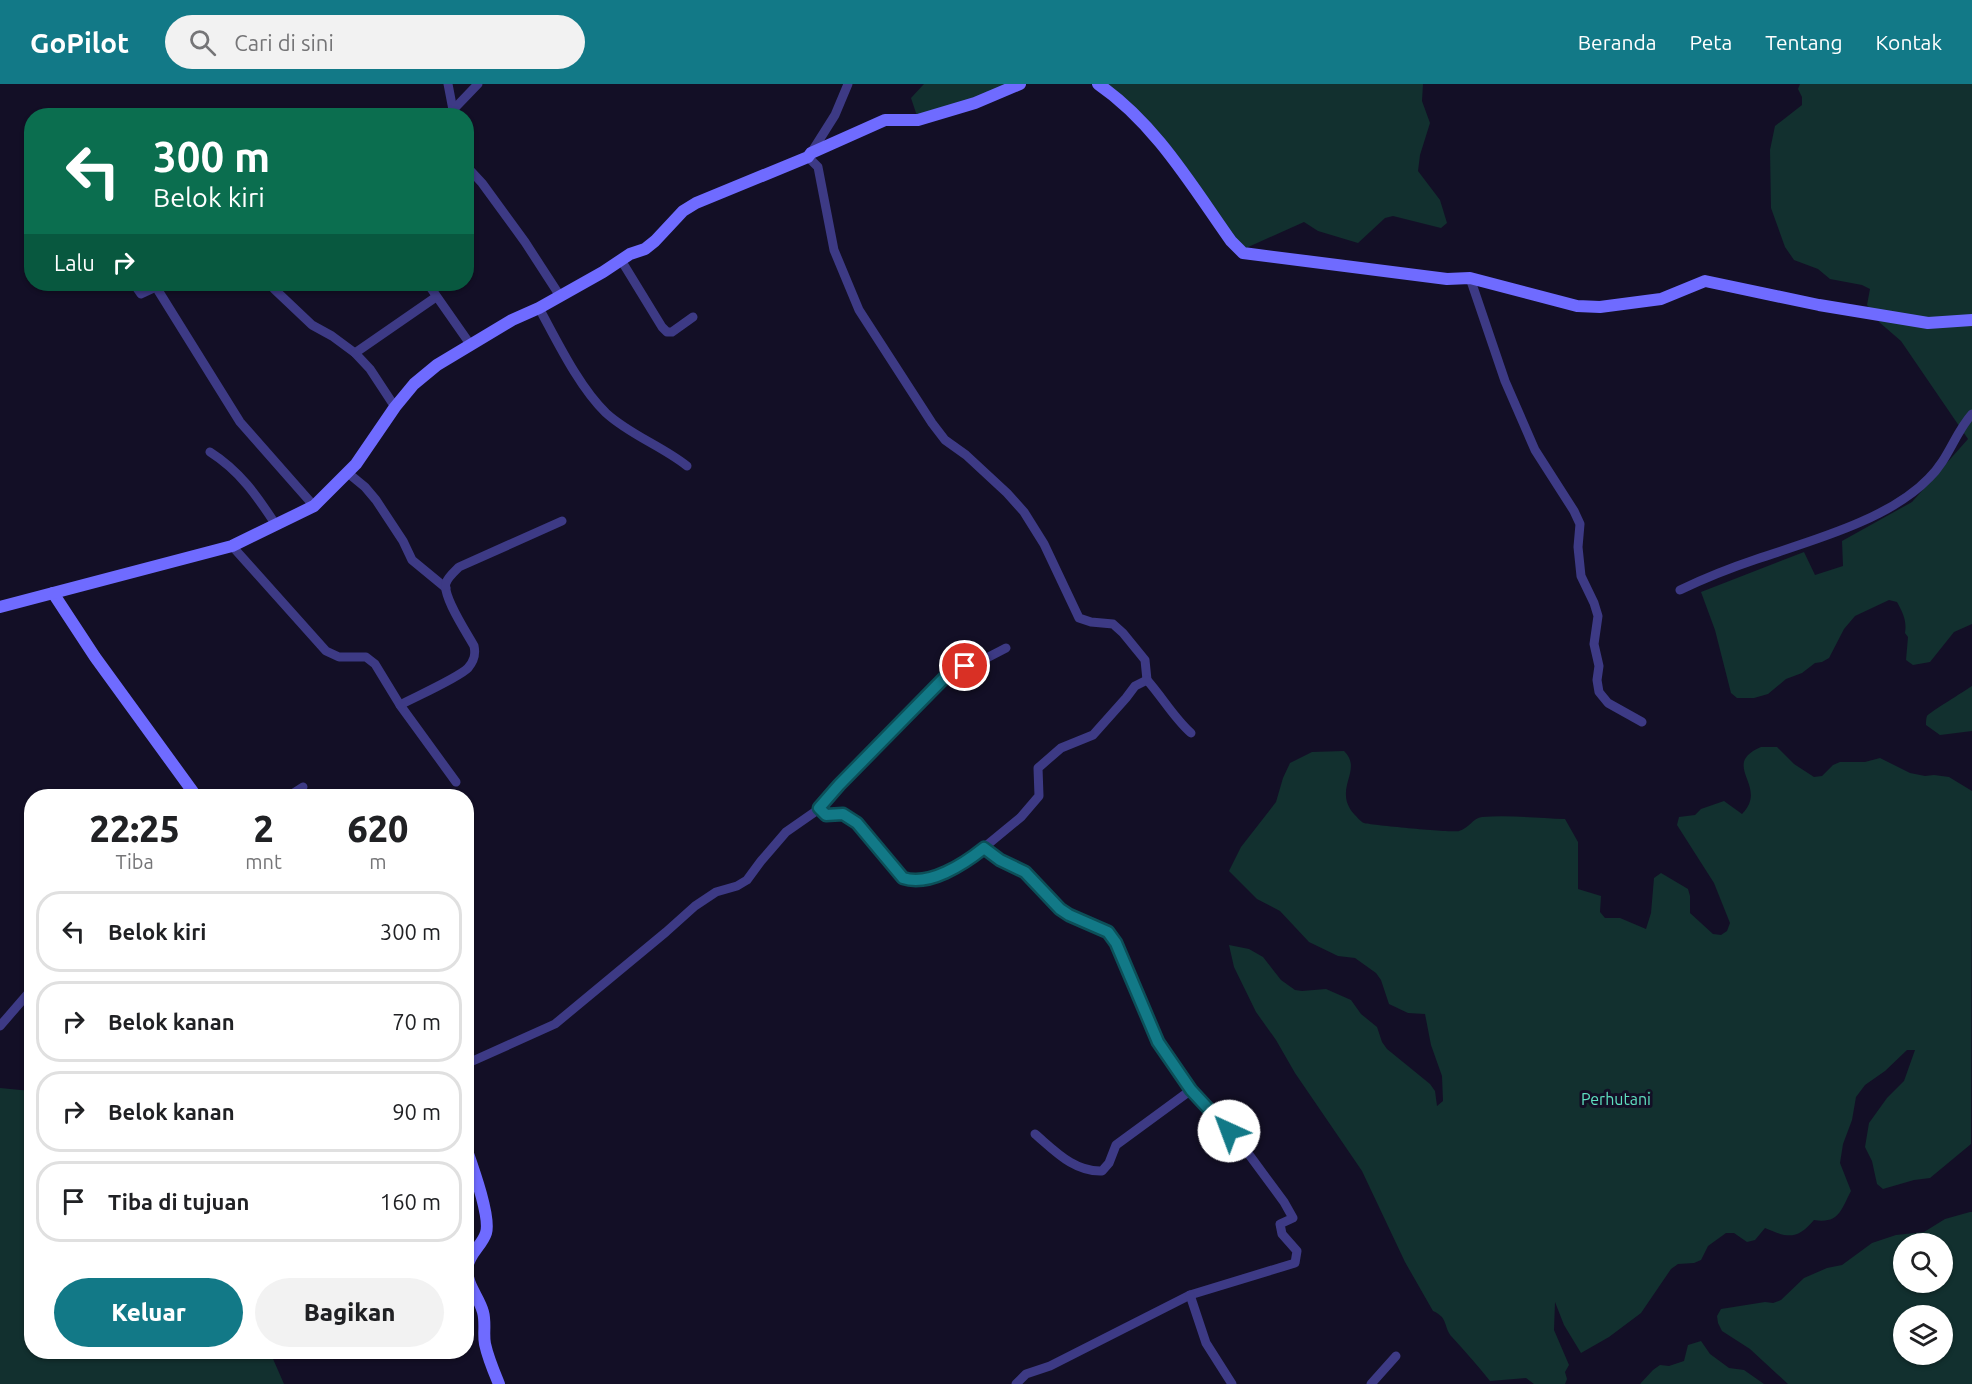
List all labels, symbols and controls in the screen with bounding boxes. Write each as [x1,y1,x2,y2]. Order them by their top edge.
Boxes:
search box [165,15,585,69]
icon: search [186,26,219,59]
text: GoPilot [30,27,129,58]
text: Cari di sini [234,30,334,55]
text: Beranda [1578,30,1657,54]
text: Peta [1690,30,1732,54]
text: Tentang [1765,30,1843,54]
text: Kontak [1876,30,1942,54]
icon: left [54,132,132,210]
text: 300 m [153,133,270,180]
text: Belok kiri [153,182,265,212]
icon: right [107,246,140,279]
text: Lalu [54,250,95,275]
pin [939,640,990,691]
icon: arrive [948,649,981,682]
text: 22:25 [90,808,180,849]
text: 2 [253,808,274,849]
text: 620 [347,808,408,849]
text: Tiba [115,850,154,873]
text: mnt [245,850,282,873]
text: m [369,850,387,873]
icon: left [57,915,90,948]
text: Belok kiri [108,919,206,944]
text: 300 m [380,919,441,944]
icon: right [57,1005,90,1038]
text: Belok kanan [108,1009,235,1034]
text: 70 m [392,1009,441,1034]
park label: Perhutani [1581,1090,1651,1108]
icon: right [57,1095,90,1128]
text: Belok kanan [108,1099,235,1124]
text: 90 m [392,1099,441,1124]
position arrow [1197,1099,1261,1163]
icon: arrive [57,1185,90,1218]
text: Tiba di tujuan [108,1189,249,1214]
text: 160 m [380,1189,441,1214]
map controls [1893,1233,1953,1365]
button: search [1893,1233,1953,1293]
button: Keluar [54,1278,243,1347]
button: Bagikan [255,1278,444,1347]
button: layers [1893,1305,1953,1365]

